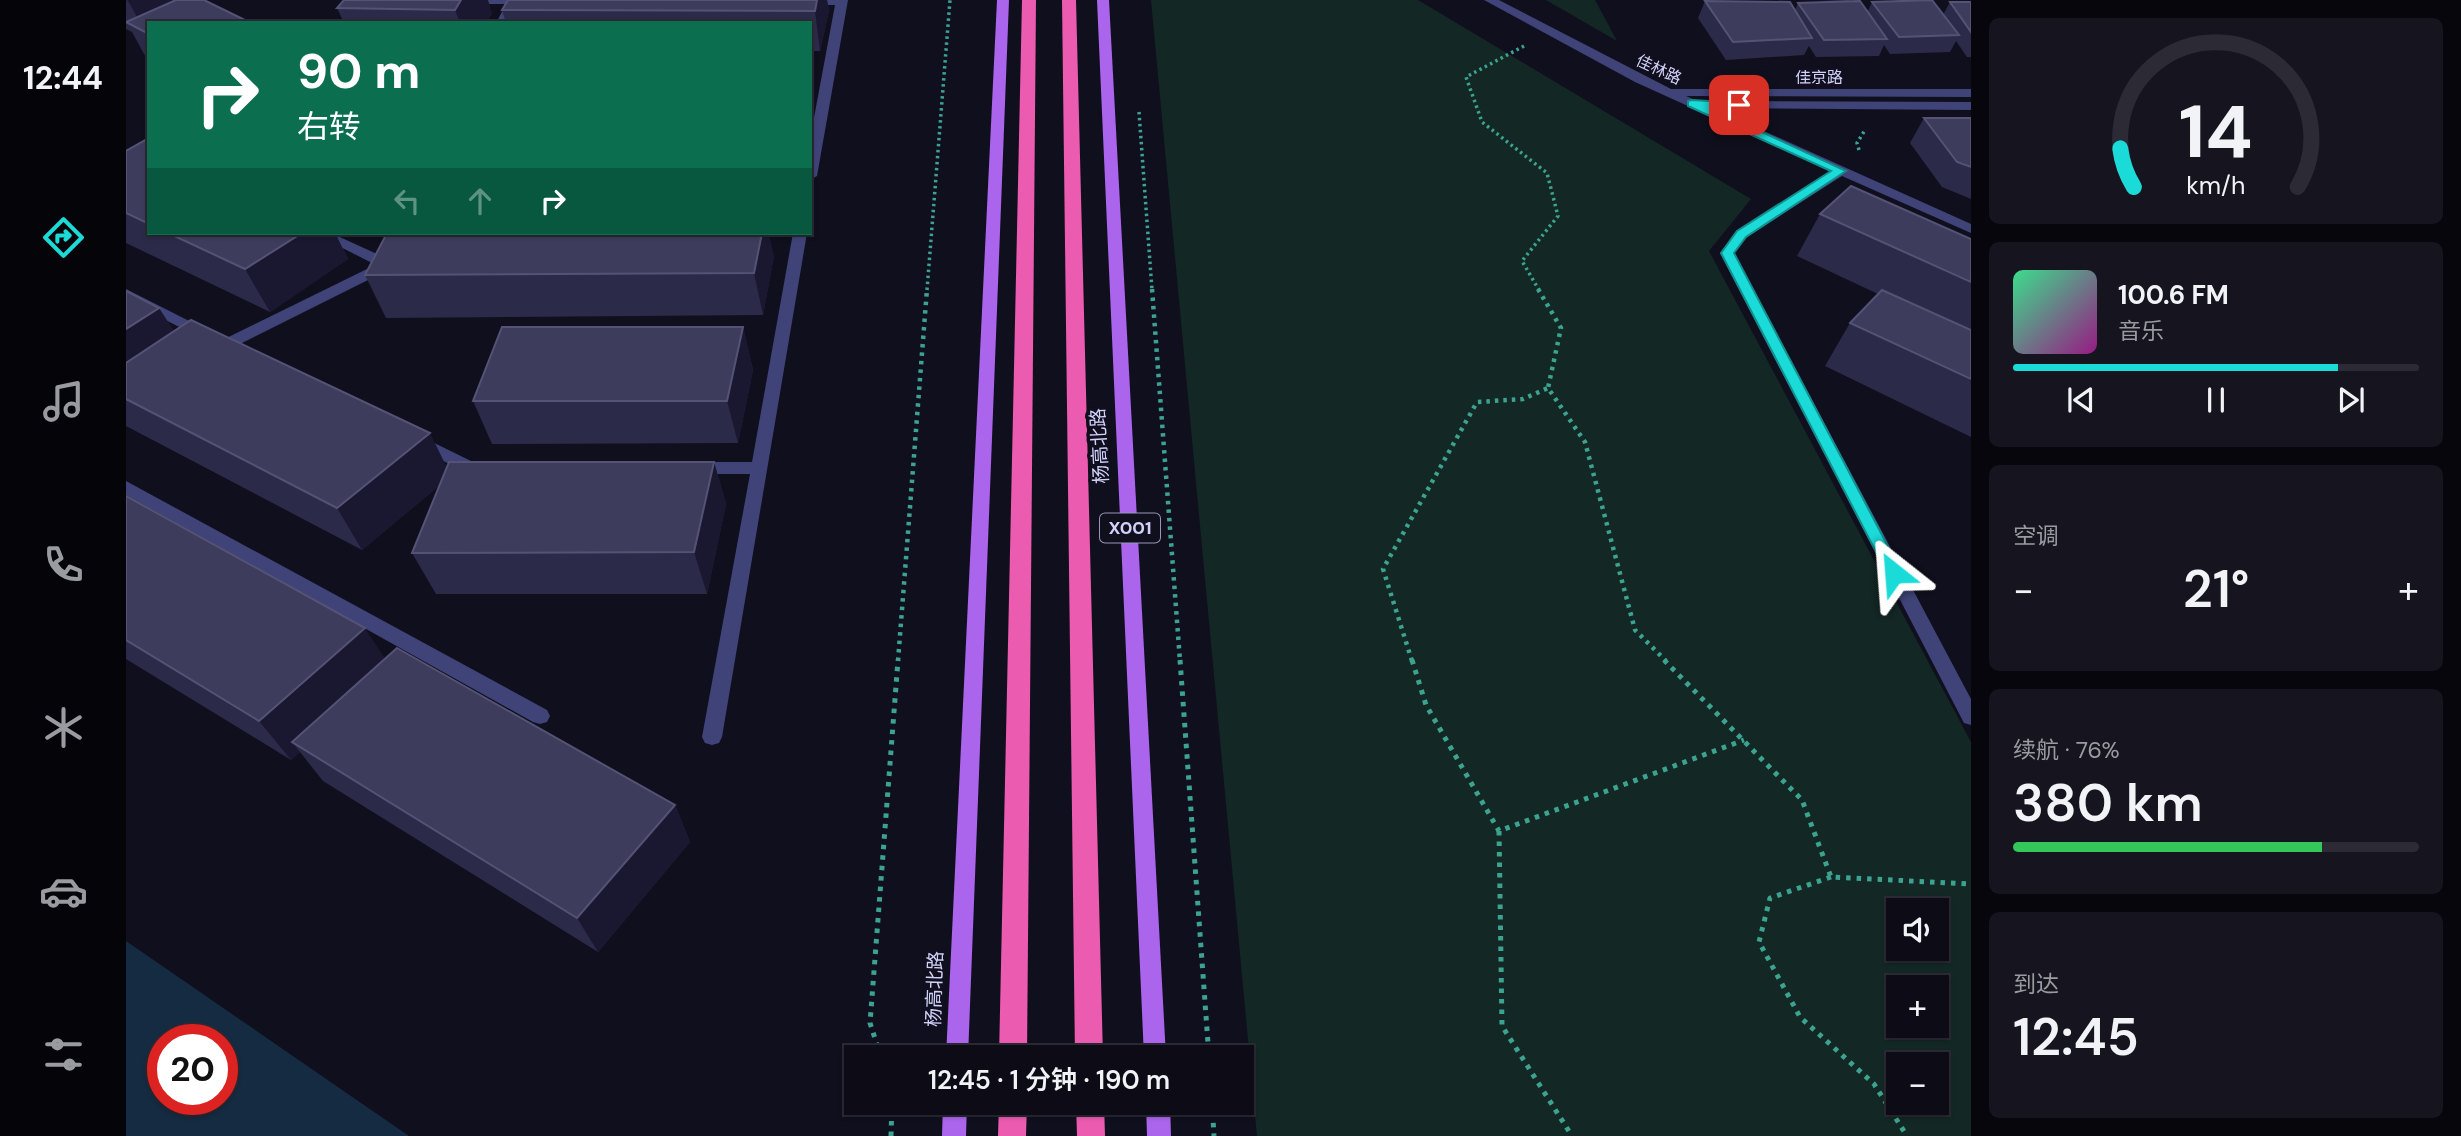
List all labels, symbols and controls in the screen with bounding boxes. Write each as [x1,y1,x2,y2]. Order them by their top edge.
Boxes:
text: 90 m [297,39,420,103]
icon: right [182,49,273,140]
street label: 佳林路 [1633,50,1685,89]
text: 12:44 [23,57,103,99]
street label: 佳京路 [1795,67,1843,88]
pin [1709,75,1769,135]
text: 14 [2179,85,2253,180]
icon: arrive [1720,86,1758,124]
text: 右转 [297,106,361,148]
text: km/h [2186,169,2246,202]
icon: left [388,182,426,220]
icon: ahead [461,182,499,220]
icon: right [534,182,572,220]
icon: directions [39,213,88,262]
text: 100.6 FM [2118,278,2229,312]
text: 音乐 [2118,316,2164,346]
icon: music [39,377,88,426]
icon: previous [2062,381,2100,419]
icon: pause [2197,381,2235,419]
icon: next [2332,381,2370,419]
street label: 杨高北路 [1085,407,1114,485]
road number: X001 [1100,514,1160,542]
text: 空调 [2013,521,2059,551]
position arrow [1857,536,1931,610]
icon: phone [39,540,88,589]
text: 21° [2183,555,2249,623]
text: − [2013,565,2034,615]
text: + [2398,565,2419,615]
icon: climate [39,703,88,752]
text: 续航 · 76% [2013,735,2120,765]
text: 380 km [2013,769,2203,837]
icon: car [39,867,88,916]
map controls [1886,898,1949,1115]
button: sound [1886,898,1949,961]
street label: 杨高北路 [921,951,948,1027]
text: 到达 [2013,969,2059,999]
button: + [1886,975,1949,1038]
text: 12:45 [2013,1003,2139,1071]
speed limit sign: 20 [147,1024,238,1115]
icon: filters [39,1030,88,1079]
button: − [1886,1052,1949,1115]
text: 12:45 · 1 分钟 · 190 m [928,1063,1170,1097]

